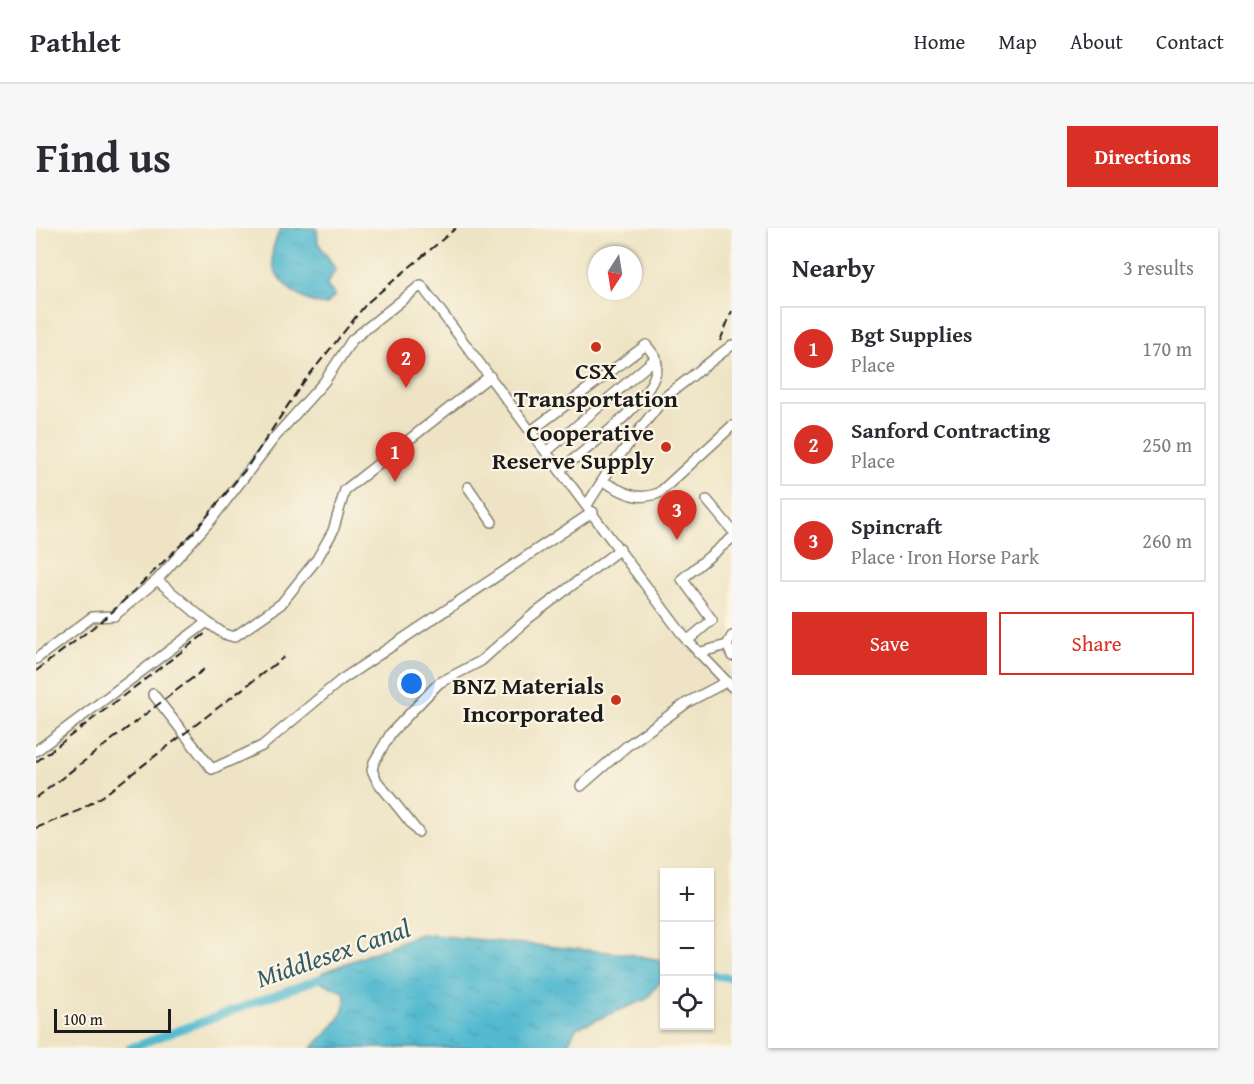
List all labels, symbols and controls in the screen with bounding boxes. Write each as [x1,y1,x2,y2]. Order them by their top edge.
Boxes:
text: Pathlet [30,21,121,62]
text: Home [914,26,965,57]
text: Map [998,26,1037,57]
text: About [1070,26,1123,57]
text: Contact [1156,26,1224,57]
text: Find us [36,126,171,187]
button: Directions [1067,126,1218,187]
north arrow [588,246,642,300]
text: Nearby [792,248,875,287]
text: 3 results [1123,253,1194,282]
text: Bgt Supplies [851,318,972,350]
text: 1 [808,334,819,363]
text: 170 m [1142,334,1192,363]
pin: 2 [386,338,425,388]
marker: CSX Transportation [589,340,603,354]
text: Place [851,350,895,379]
place label: CSX Transportation [514,353,678,416]
text: Sanford Contracting [851,414,1050,446]
place label: Cooperative Reserve Supply [492,415,655,478]
text: 2 [808,430,819,459]
text: 250 m [1142,430,1192,459]
pin: 1 [376,432,414,482]
marker: Cooperative Reserve Supply [659,440,673,454]
text: Place [851,446,895,475]
pin: 3 [658,490,696,540]
text: Spincraft [851,510,942,542]
text: 3 [808,526,819,555]
text: 260 m [1142,526,1192,555]
text: Place · Iron Horse Park [851,542,1039,571]
button: Save [792,612,987,675]
button: Share [999,612,1194,675]
place label: BNZ Materials Incorporated [452,668,604,731]
your location [397,669,426,698]
marker: BNZ Materials Incorporated [609,693,623,707]
map controls [660,868,714,1030]
button: + [660,868,714,922]
water label: Middlesex Canal [250,908,415,997]
button: − [660,922,714,976]
button: locate [660,976,714,1030]
scale bar [54,1006,171,1034]
text: 100 m [63,1007,103,1031]

